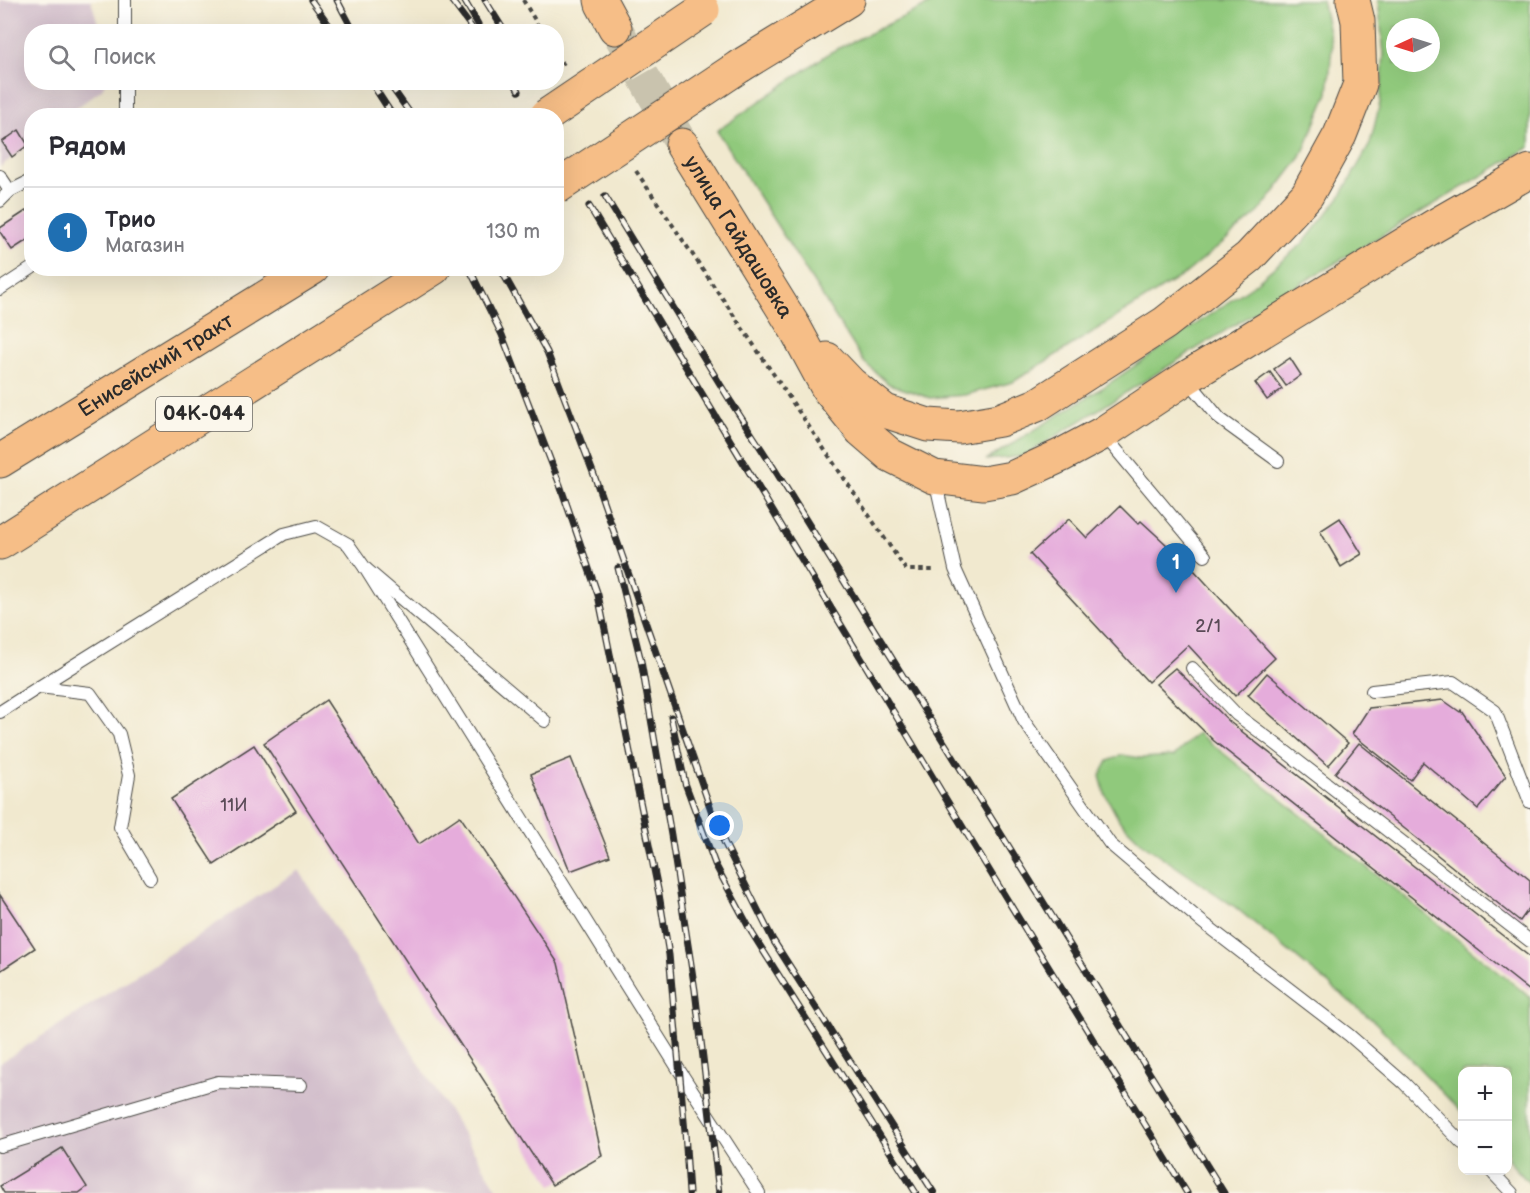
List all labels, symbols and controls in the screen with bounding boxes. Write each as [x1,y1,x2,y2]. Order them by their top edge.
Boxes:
north arrow [1386,18,1440,72]
search box [24,24,564,90]
icon: search [45,41,78,74]
text: Поиск [93,44,156,71]
text: Рядом [48,132,126,163]
street label: улица Гайдашовка [679,151,799,323]
text: Трио [105,207,156,234]
text: 1 [63,220,72,244]
text: 130 m [486,220,540,244]
text: Магазин [105,234,185,258]
street label: Енисейский тракт [74,308,238,422]
road number: 04К-044 [156,397,252,431]
pin: 1 [1156,544,1196,593]
house number: 2/1 [1195,616,1221,637]
house number: 11И [220,795,248,816]
your location [705,811,734,840]
map controls [1458,1067,1512,1175]
button: + [1458,1067,1512,1121]
button: − [1458,1121,1512,1175]

